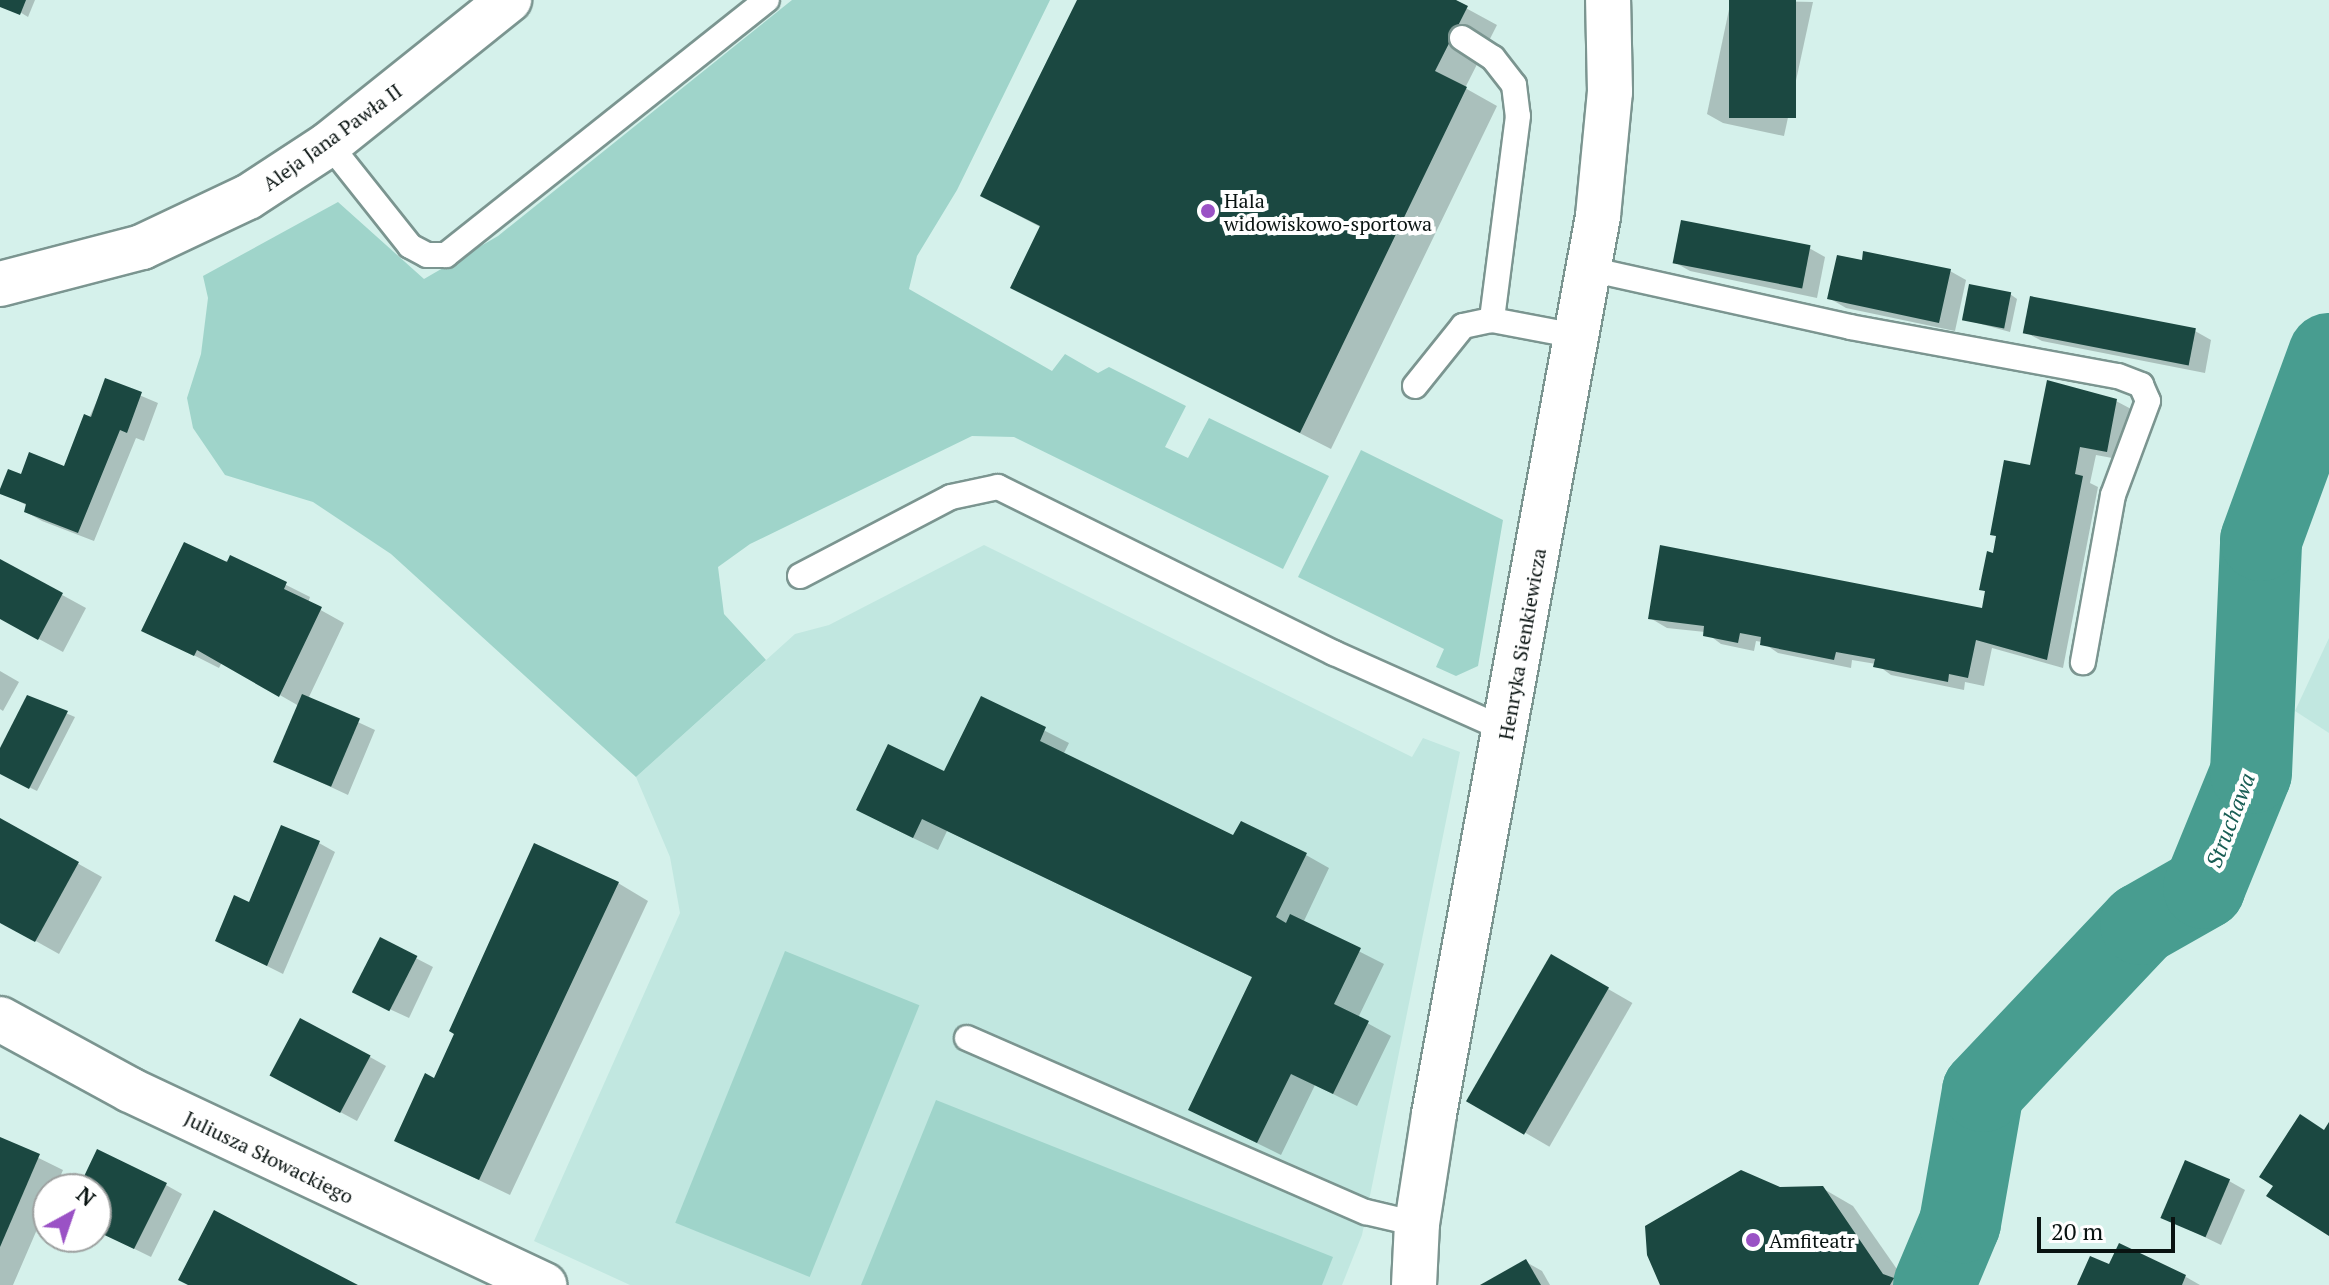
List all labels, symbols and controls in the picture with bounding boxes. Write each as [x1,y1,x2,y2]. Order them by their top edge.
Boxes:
street label: Aleja Jana Pawła II [258,78,406,196]
place label: Hala widowiskowo-sportowa [1224,188,1432,235]
marker: Hala widowiskowo-sportowa [1199,202,1217,220]
street label: Henryka Sienkiewicza [1493,546,1551,742]
water label: Struchawa [2200,769,2260,871]
street label: Juliusza Słowackiego [181,1106,357,1208]
north arrow [32,1173,112,1253]
text: N [71,1179,102,1212]
scale bar [2041,1201,2179,1251]
text: 20 m [2051,1215,2103,1247]
place label: Amfiteatr [1769,1228,1855,1252]
marker: Amfiteatr [1744,1231,1762,1249]

